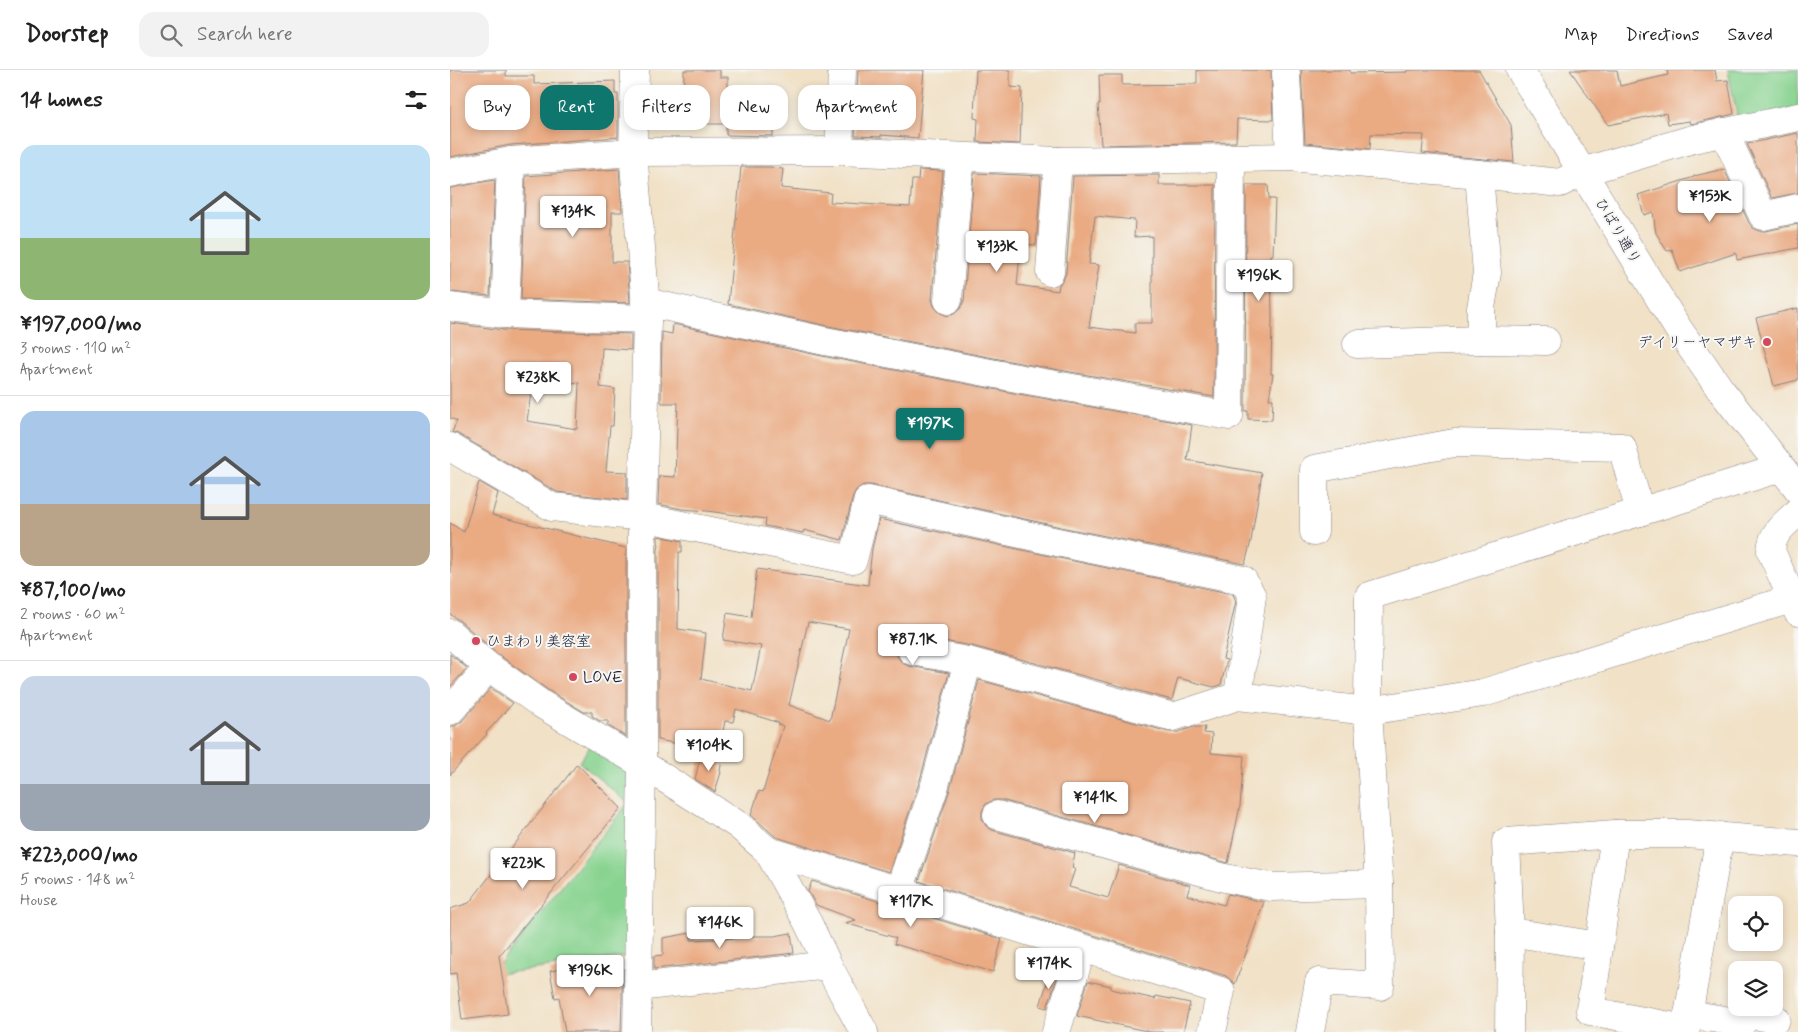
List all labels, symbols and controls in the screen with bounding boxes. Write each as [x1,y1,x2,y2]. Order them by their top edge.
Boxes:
search box [139,12,489,57]
text: Doorstep [25,19,109,50]
icon: search [157,21,185,49]
text: Search here [197,22,293,47]
text: Map [1565,23,1598,47]
text: Directions [1626,23,1700,47]
text: Saved [1728,23,1773,47]
chip: Buy [465,85,530,130]
chip: Rent [540,85,614,130]
chip: Filters [624,85,710,130]
chip: New [720,85,788,130]
chip: Apartment [798,85,916,130]
text: 14 homes [20,86,103,114]
icon: filters [402,86,430,114]
icon: home [180,178,270,268]
pin: ¥153K [1675,180,1745,223]
text: ¥153K [1689,186,1731,207]
street label: ひばり通り [1589,194,1645,269]
pin: ¥134K [538,196,608,238]
text: ¥134K [551,201,595,222]
pin: ¥133K [962,230,1032,273]
text: ¥133K [977,236,1017,257]
pin: ¥196K [1224,260,1294,302]
text: ¥196K [1237,265,1281,286]
text: ¥197,000/mo [20,310,142,338]
place label: デイリ－ヤマザキ [1638,333,1757,353]
marker: デイリ－ヤマザキ [1761,336,1773,348]
text: 3 rooms · 110 m² [20,338,131,359]
text: Apartment [20,359,93,380]
pin: ¥238K [503,362,573,404]
text: ¥238K [516,367,560,388]
pin: ¥197K [895,408,965,450]
text: ¥197K [907,413,953,434]
icon: home [180,443,270,533]
text: ¥87,100/mo [20,576,126,604]
text: 2 rooms · 60 m² [20,604,125,625]
pin: ¥87.1K [872,624,954,666]
text: Apartment [20,625,93,646]
text: ¥87.1K [889,629,937,650]
place label: ひまわり美容室 [486,632,591,652]
marker: ひまわり美容室 [470,635,482,647]
place label: LOVE [583,668,623,688]
marker: LOVE [567,671,579,683]
icon: home [180,708,270,798]
pin: ¥104K [674,730,744,772]
text: ¥104K [686,735,732,756]
pin: ¥141K [1060,782,1130,824]
text: ¥141K [1073,787,1117,808]
text: ¥223,000/mo [20,841,138,869]
pin: ¥223K [488,848,558,890]
text: ¥223K [501,853,545,874]
text: 5 rooms · 148 m² [20,869,135,890]
pin: ¥117K [876,886,946,928]
text: House [20,890,58,911]
text: ¥117K [889,891,933,912]
map controls [1728,896,1783,1016]
button: locate [1728,896,1783,951]
pin: ¥146K [685,906,755,949]
text: ¥146K [698,912,742,933]
pin: ¥174K [1014,948,1084,990]
text: ¥174K [1026,953,1072,974]
pin: ¥196K [555,954,625,997]
text: ¥196K [568,960,612,981]
button: layers [1728,961,1783,1016]

